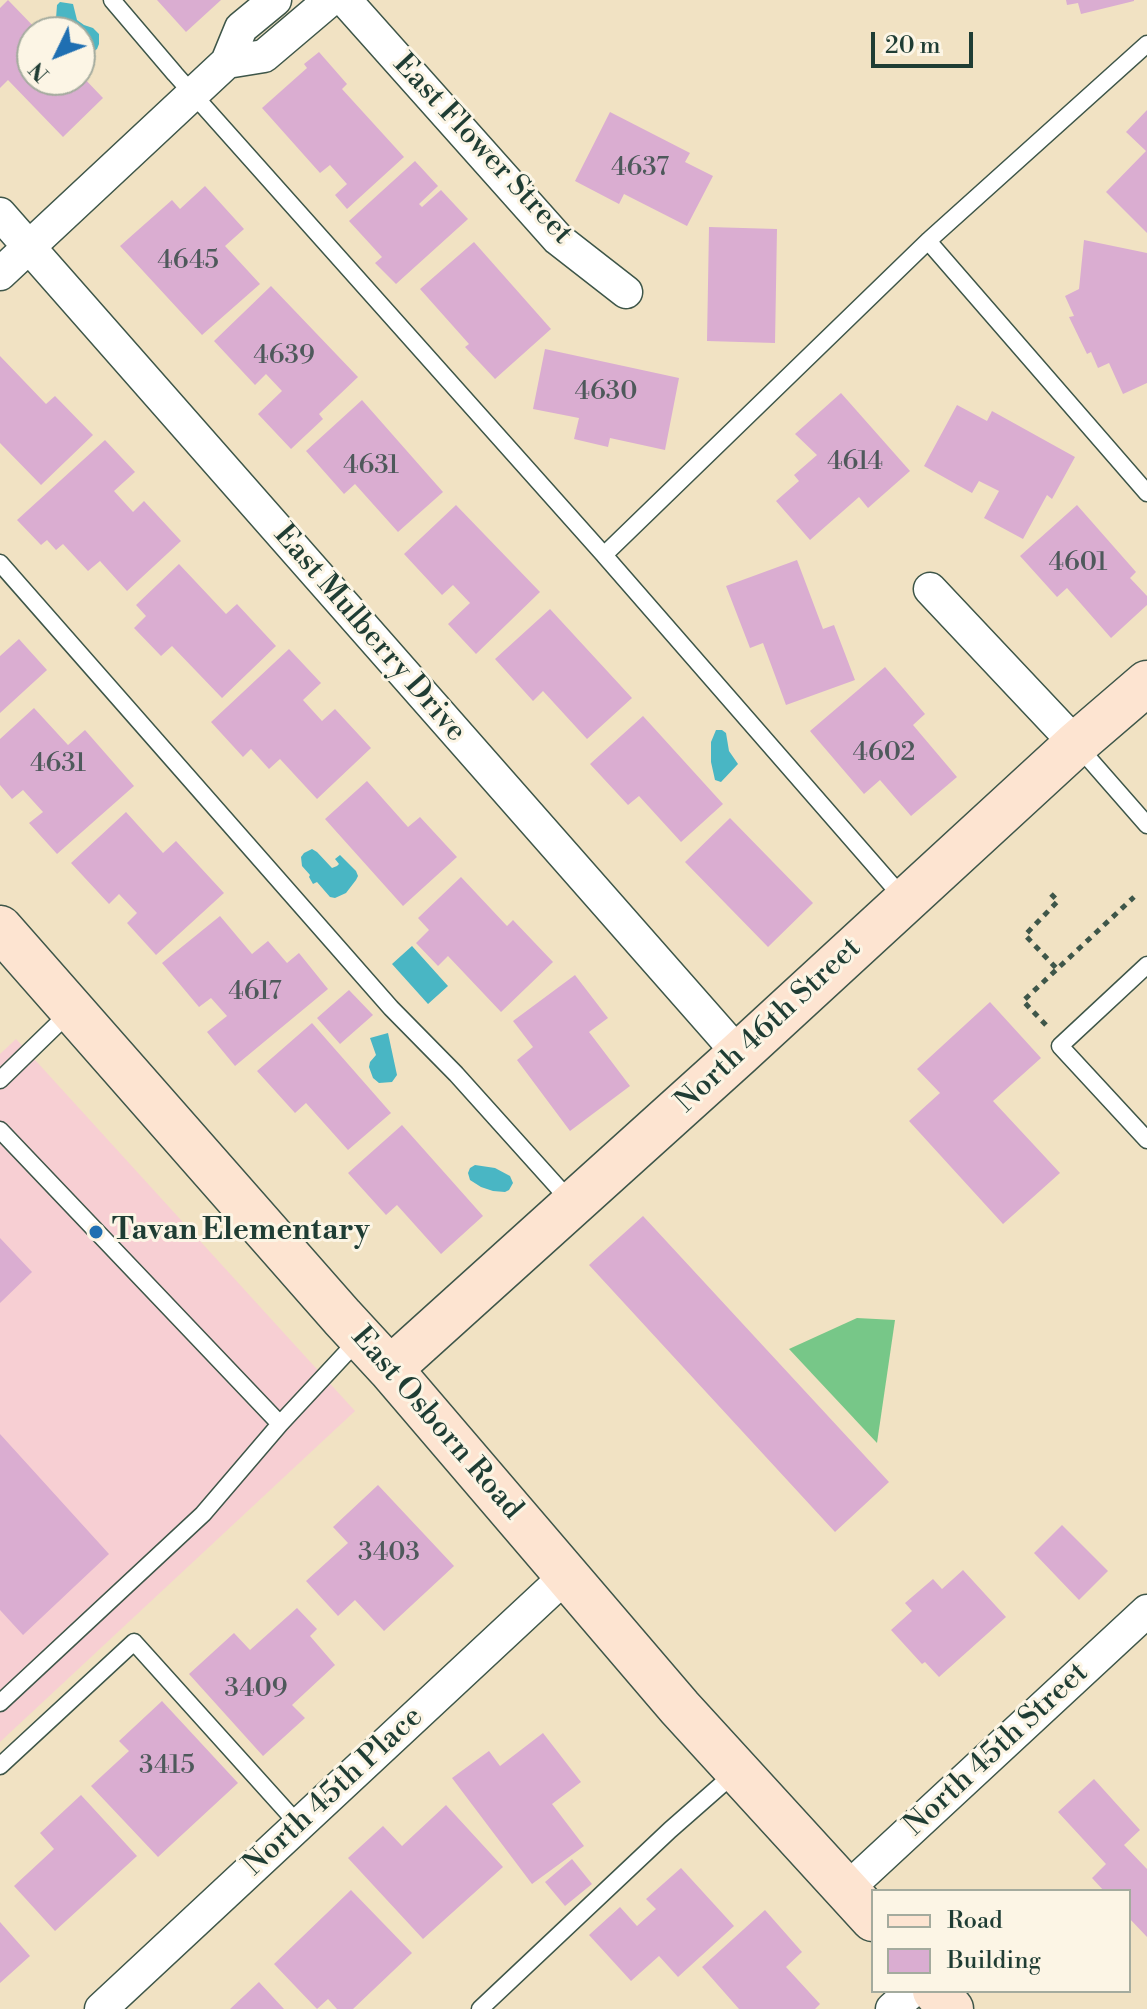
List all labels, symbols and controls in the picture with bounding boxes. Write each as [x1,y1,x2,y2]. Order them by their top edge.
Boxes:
north arrow [16,16,96,96]
scale bar [875,16,977,66]
text: 20 m [885,31,941,61]
street label: East Flower Street [384,47,580,253]
text: N [24,56,55,87]
house number: 4637 [611,153,669,185]
house number: 4645 [157,246,219,278]
house number: 4639 [253,341,315,373]
house number: 4630 [575,377,637,409]
house number: 4614 [827,447,883,479]
house number: 4631 [343,451,399,483]
street label: East Mulberry Drive [265,518,473,750]
house number: 4601 [1049,548,1107,580]
house number: 4602 [853,738,915,770]
house number: 4631 [30,749,86,781]
street label: North 46th Street [669,931,869,1121]
house number: 4617 [228,977,282,1009]
place label: Tavan Elementary [112,1214,370,1250]
marker: Tavan Elementary [87,1223,105,1241]
street label: East Osborn Road [342,1320,530,1528]
house number: 3403 [358,1538,420,1570]
street label: North 45th Street [897,1655,1097,1845]
house number: 3409 [224,1674,288,1706]
street label: North 45th Place [237,1700,431,1884]
house number: 3415 [139,1751,195,1783]
legend [871,1889,1131,1993]
text: Road [947,1906,1003,1936]
text: Building [947,1946,1041,1976]

